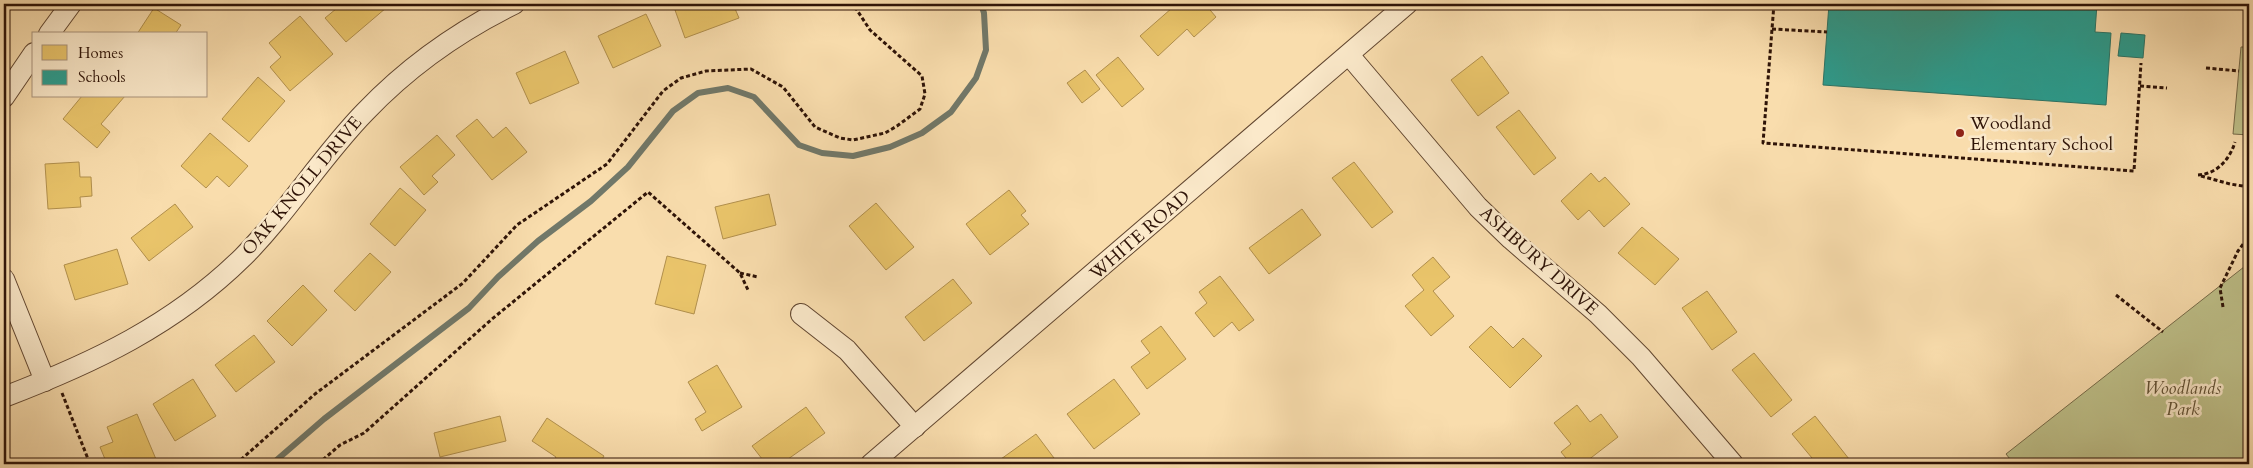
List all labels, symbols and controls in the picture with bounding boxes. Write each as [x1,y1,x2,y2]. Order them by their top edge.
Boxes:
legend [32,32,208,98]
text: Homes [78,43,123,63]
text: Schools [78,67,126,87]
street label: OAK KNOLL DRIVE [236,111,368,261]
place label: Woodland Elementary School [1969,111,2113,157]
marker: Woodland Elementary School [1954,127,1966,139]
street label: WHITE ROAD [1084,184,1196,286]
street label: ASHBURY DRIVE [1474,201,1604,321]
park label: Woodlands Park [2145,376,2221,422]

